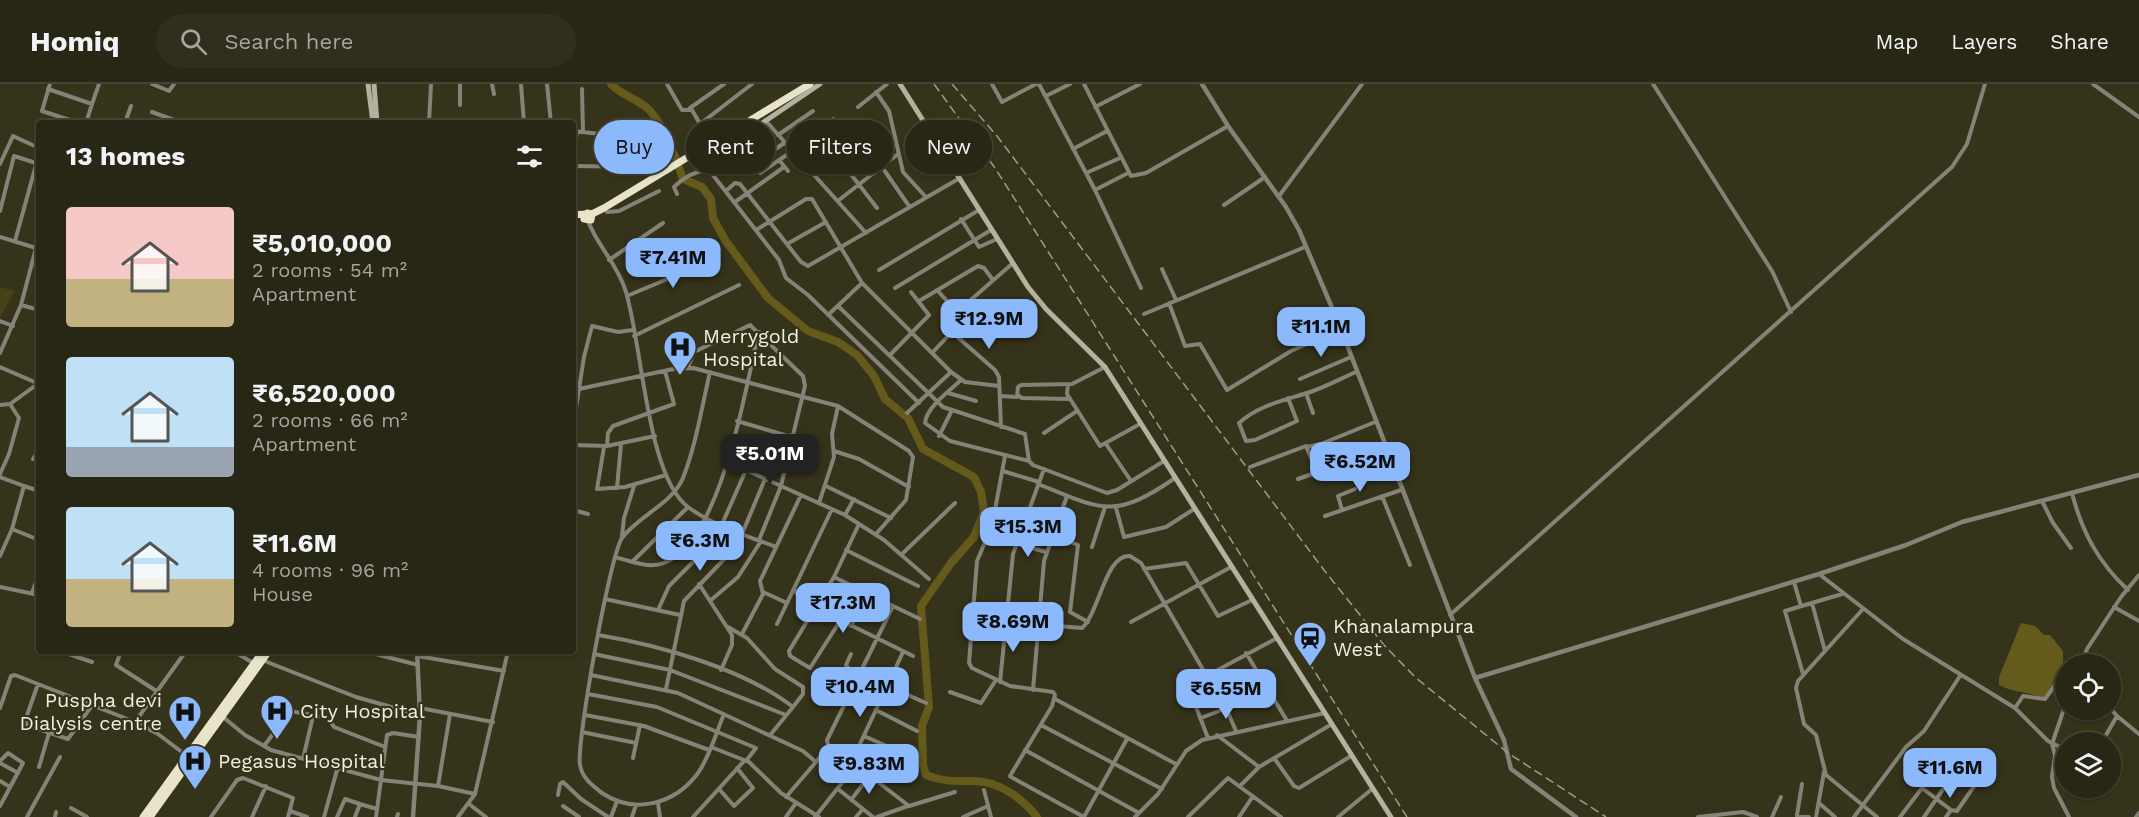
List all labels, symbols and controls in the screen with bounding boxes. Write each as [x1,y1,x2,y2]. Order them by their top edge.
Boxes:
search box [156,14,576,68]
text: Homiq [30,25,120,58]
icon: search [177,25,210,58]
text: Search here [225,29,353,54]
text: Map [1875,29,1918,54]
text: Layers [1951,29,2017,54]
text: Share [2050,29,2109,54]
chip: Buy [594,120,674,174]
chip: Rent [686,120,775,174]
chip: Filters [787,120,893,174]
chip: New [905,120,992,174]
icon: filters [513,140,546,173]
text: 13 homes [66,141,185,171]
text: ₹5,010,000 [252,228,392,258]
icon: home [114,231,186,303]
pin: ₹7.41M [624,238,722,289]
text: ₹7.41M [640,245,706,269]
text: 2 rooms · 54 m² [252,258,407,282]
text: Apartment [252,282,356,306]
pin: ₹12.9M [940,299,1038,350]
text: ₹12.9M [955,306,1023,330]
pin: ₹11.1M [1272,307,1370,358]
text: ₹11.1M [1291,314,1351,338]
place label: Merrygold Hospital [703,324,799,371]
hospital icon: Merrygold Hospital [662,329,698,376]
text: ₹6,520,000 [252,378,396,408]
icon: home [114,381,186,453]
text: 2 rooms · 66 m² [252,408,408,432]
text: Apartment [252,432,356,456]
pin: ₹5.01M [721,434,819,485]
text: ₹5.01M [736,441,805,465]
pin: ₹6.52M [1311,442,1409,493]
text: ₹6.52M [1324,449,1396,473]
pin: ₹15.3M [979,507,1077,558]
text: ₹15.3M [994,514,1062,538]
pin: ₹6.3M [658,521,742,572]
text: ₹11.6M [252,528,337,558]
text: ₹6.3M [670,528,730,552]
icon: home [114,531,186,603]
text: 4 rooms · 96 m² [252,558,408,582]
text: House [252,582,313,606]
pin: ₹17.3M [794,583,892,634]
text: ₹17.3M [810,590,876,614]
pin: ₹8.69M [964,602,1062,653]
text: ₹8.69M [976,609,1050,633]
place label: Khanalampura West [1333,614,1474,661]
station icon: Khanalampura West [1292,620,1328,667]
map controls [2055,654,2121,798]
button: locate [2055,654,2121,720]
pin: ₹10.4M [811,667,909,718]
pin: ₹6.55M [1177,669,1275,720]
text: ₹10.4M [825,674,895,698]
text: ₹6.55M [1190,676,1262,700]
place label: Puspha devi Dialysis centre [19,688,162,735]
hospital icon: City Hospital [259,693,295,740]
hospital icon: Puspha devi Dialysis centre [167,694,203,741]
place label: City Hospital [300,699,425,723]
button: layers [2055,732,2121,798]
hospital icon: Pegasus Hospital [177,743,213,790]
pin: ₹9.83M [820,744,918,795]
pin: ₹11.6M [1901,748,1999,799]
place label: Pegasus Hospital [218,749,385,773]
text: ₹9.83M [833,751,905,775]
text: ₹11.6M [1917,755,1983,779]

